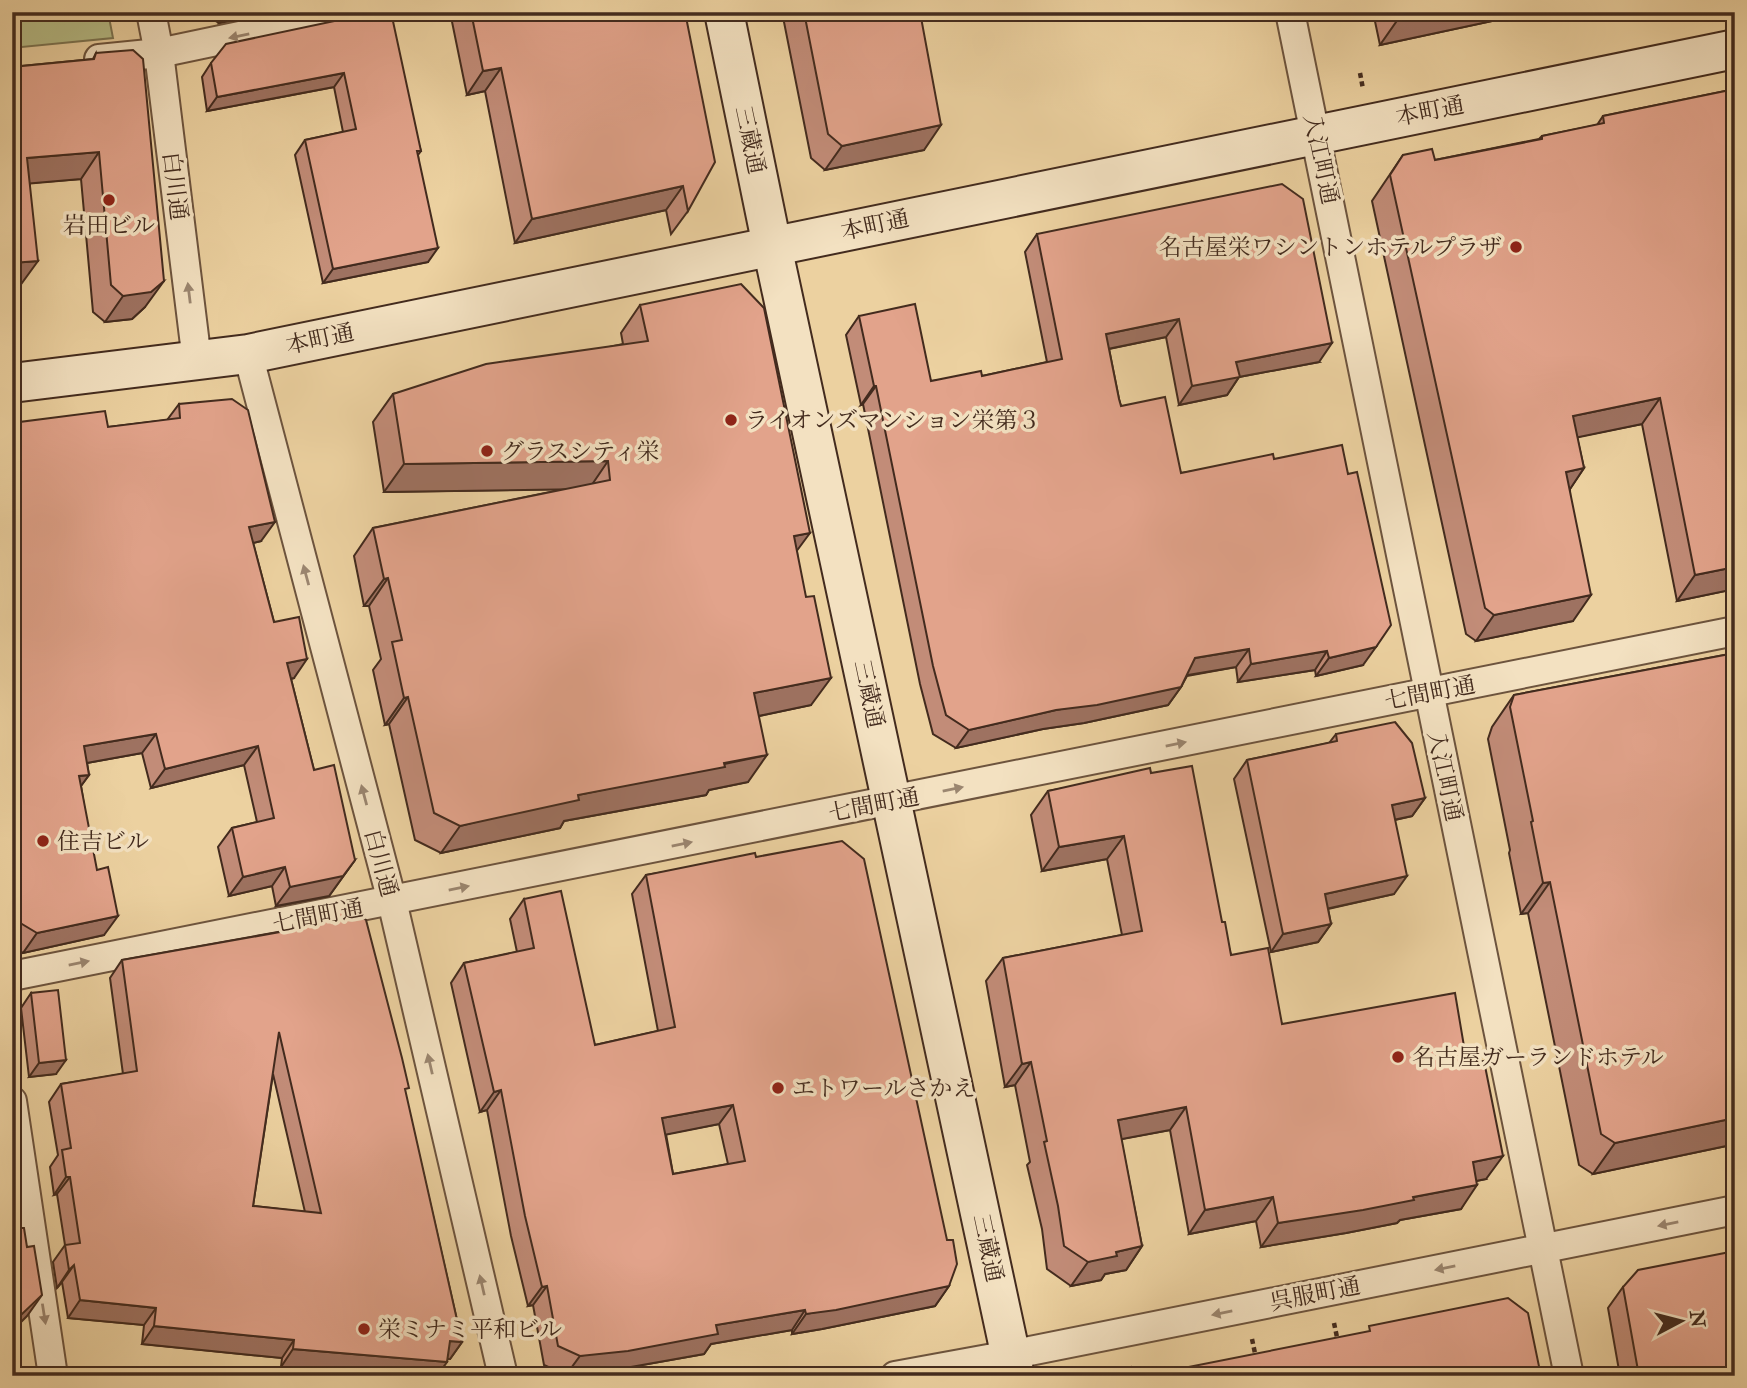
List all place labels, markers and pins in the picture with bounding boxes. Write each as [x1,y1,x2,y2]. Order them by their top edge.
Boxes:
marker: 岩田ビル [101,192,117,208]
place label: 岩田ビル [63,211,155,240]
place label: 名古屋栄ワシントンホテルプラザ [1159,233,1502,262]
marker: 名古屋栄ワシントンホテルプラザ [1508,239,1524,255]
place label: ライオンズマンション栄第３ [745,406,1040,435]
marker: ライオンズマンション栄第３ [723,412,739,428]
place label: グラスシティ栄 [501,437,659,466]
marker: グラスシティ栄 [479,443,495,459]
place label: 住吉ビル [57,827,149,856]
marker: 住吉ビル [35,833,51,849]
place label: 名古屋ガーランドホテル [1412,1043,1664,1072]
marker: 名古屋ガーランドホテル [1390,1049,1406,1065]
place label: エトワールさかえ [792,1074,976,1103]
marker: エトワールさかえ [770,1080,786,1096]
place label: 栄ミナミ平和ビル [378,1315,562,1344]
marker: 栄ミナミ平和ビル [356,1321,372,1337]

